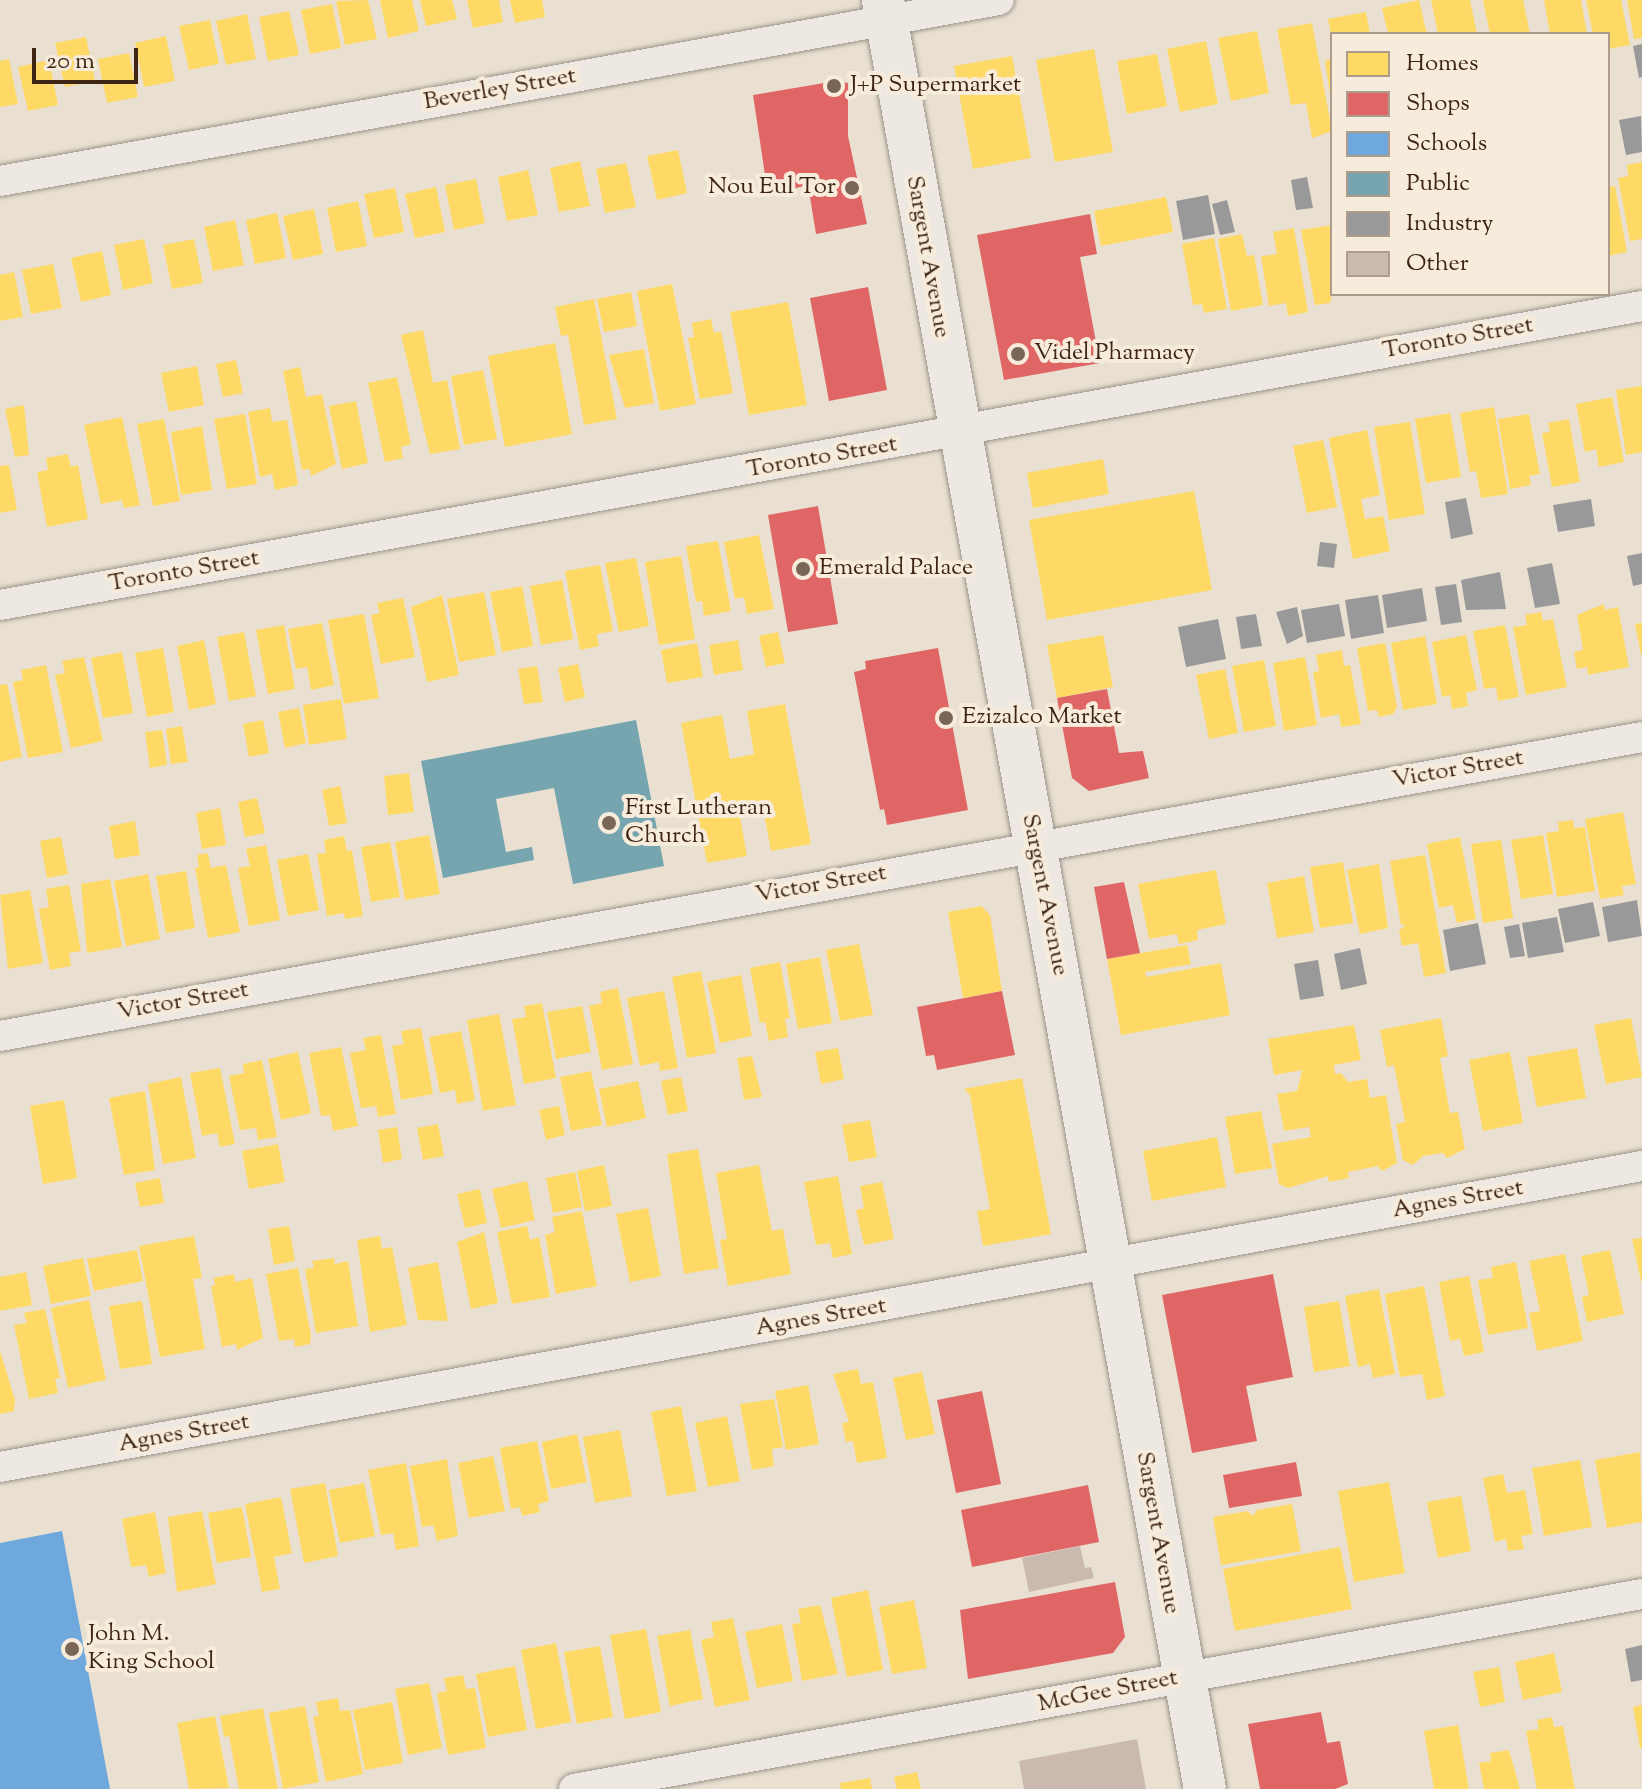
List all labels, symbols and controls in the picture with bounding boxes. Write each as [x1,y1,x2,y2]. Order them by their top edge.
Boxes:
scale bar [36,32,142,82]
legend [1330,32,1610,296]
text: 20 m [46,45,95,79]
text: Homes [1406,47,1478,81]
street label: Beverley Street [422,62,578,118]
place label: J+P Supermarket [850,72,1021,100]
marker: J+P Supermarket [825,77,843,95]
text: Shops [1406,87,1470,121]
text: Schools [1406,127,1487,161]
text: Public [1406,167,1470,201]
place label: Nou Eul Tor [708,174,836,202]
street label: Sargent Avenue [899,174,955,340]
marker: Nou Eul Tor [843,179,861,197]
text: Industry [1406,207,1494,241]
text: Other [1406,247,1469,281]
street label: Toronto Street [1380,312,1536,366]
place label: Videl Pharmacy [1034,340,1195,368]
marker: Videl Pharmacy [1009,345,1027,363]
street label: Toronto Street [744,431,900,485]
street label: Toronto Street [106,545,262,599]
place label: Emerald Palace [819,555,973,583]
marker: Emerald Palace [794,560,812,578]
place label: Ezizalco Market [962,704,1122,732]
marker: Ezizalco Market [937,709,955,727]
street label: Victor Street [1390,744,1526,796]
place label: First Lutheran Church [625,795,772,851]
street label: Sargent Avenue [1014,812,1074,978]
marker: First Lutheran Church [600,814,618,832]
street label: Victor Street [753,859,889,911]
street label: Victor Street [115,976,251,1028]
street label: Agnes Street [1390,1174,1526,1226]
street label: Agnes Street [753,1292,889,1344]
street label: Agnes Street [116,1408,252,1460]
street label: Sargent Avenue [1129,1450,1185,1616]
place label: John M. King School [88,1621,215,1677]
marker: John M. King School [63,1640,81,1658]
street label: McGee Street [1036,1664,1180,1720]

